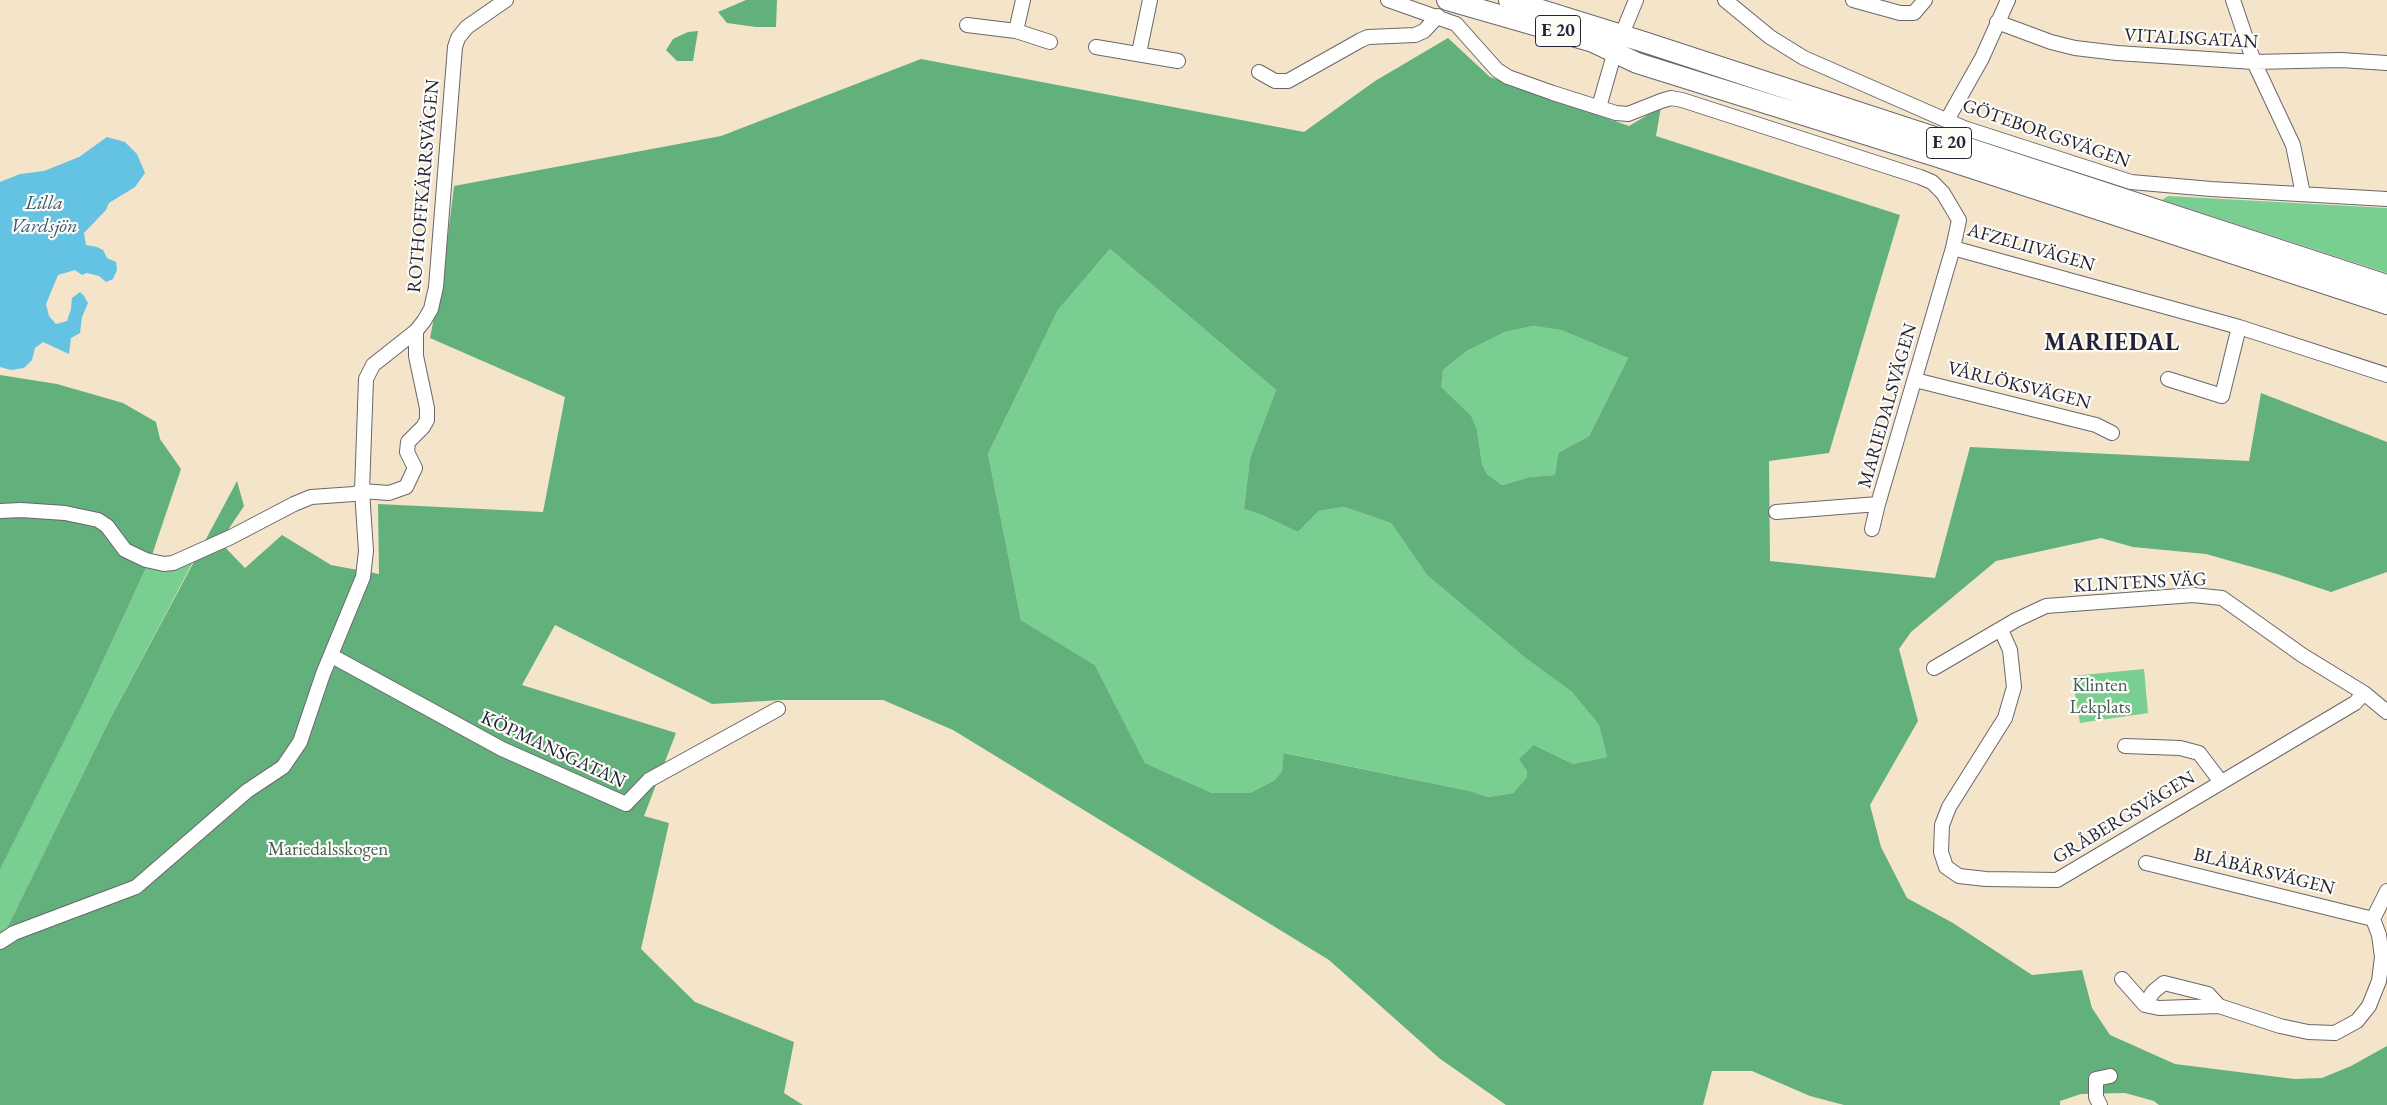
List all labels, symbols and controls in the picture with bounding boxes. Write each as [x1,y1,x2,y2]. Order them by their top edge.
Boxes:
road number: E 20 [1536,16,1580,46]
street label: VITALISGATAN [2123,24,2259,54]
street label: ROTHOFFKÄRRSVÄGEN [403,78,445,294]
street label: GÖTEBORGSVÄGEN [1959,95,2133,173]
road number: E 20 [1926,128,1972,158]
water label: Lilla Vardsjön [10,192,78,239]
street label: AFZELIIVÄGEN [1965,219,2097,277]
street label: MARIEDALSVÄGEN [1854,321,1922,491]
district label: MARIEDAL [2043,329,2181,357]
street label: VÅRLÖKSVÄGEN [1945,357,2093,415]
street label: KLINTENS VÄG [2073,568,2207,598]
park label: Klinten Lekplats [2069,675,2131,719]
street label: KÖPMANSGATAN [477,707,629,793]
street label: GRÅBERGSVÄGEN [2049,767,2199,869]
park label: Mariedalsskogen [268,839,388,861]
street label: BLÅBÄRSVÄGEN [2191,843,2337,901]

